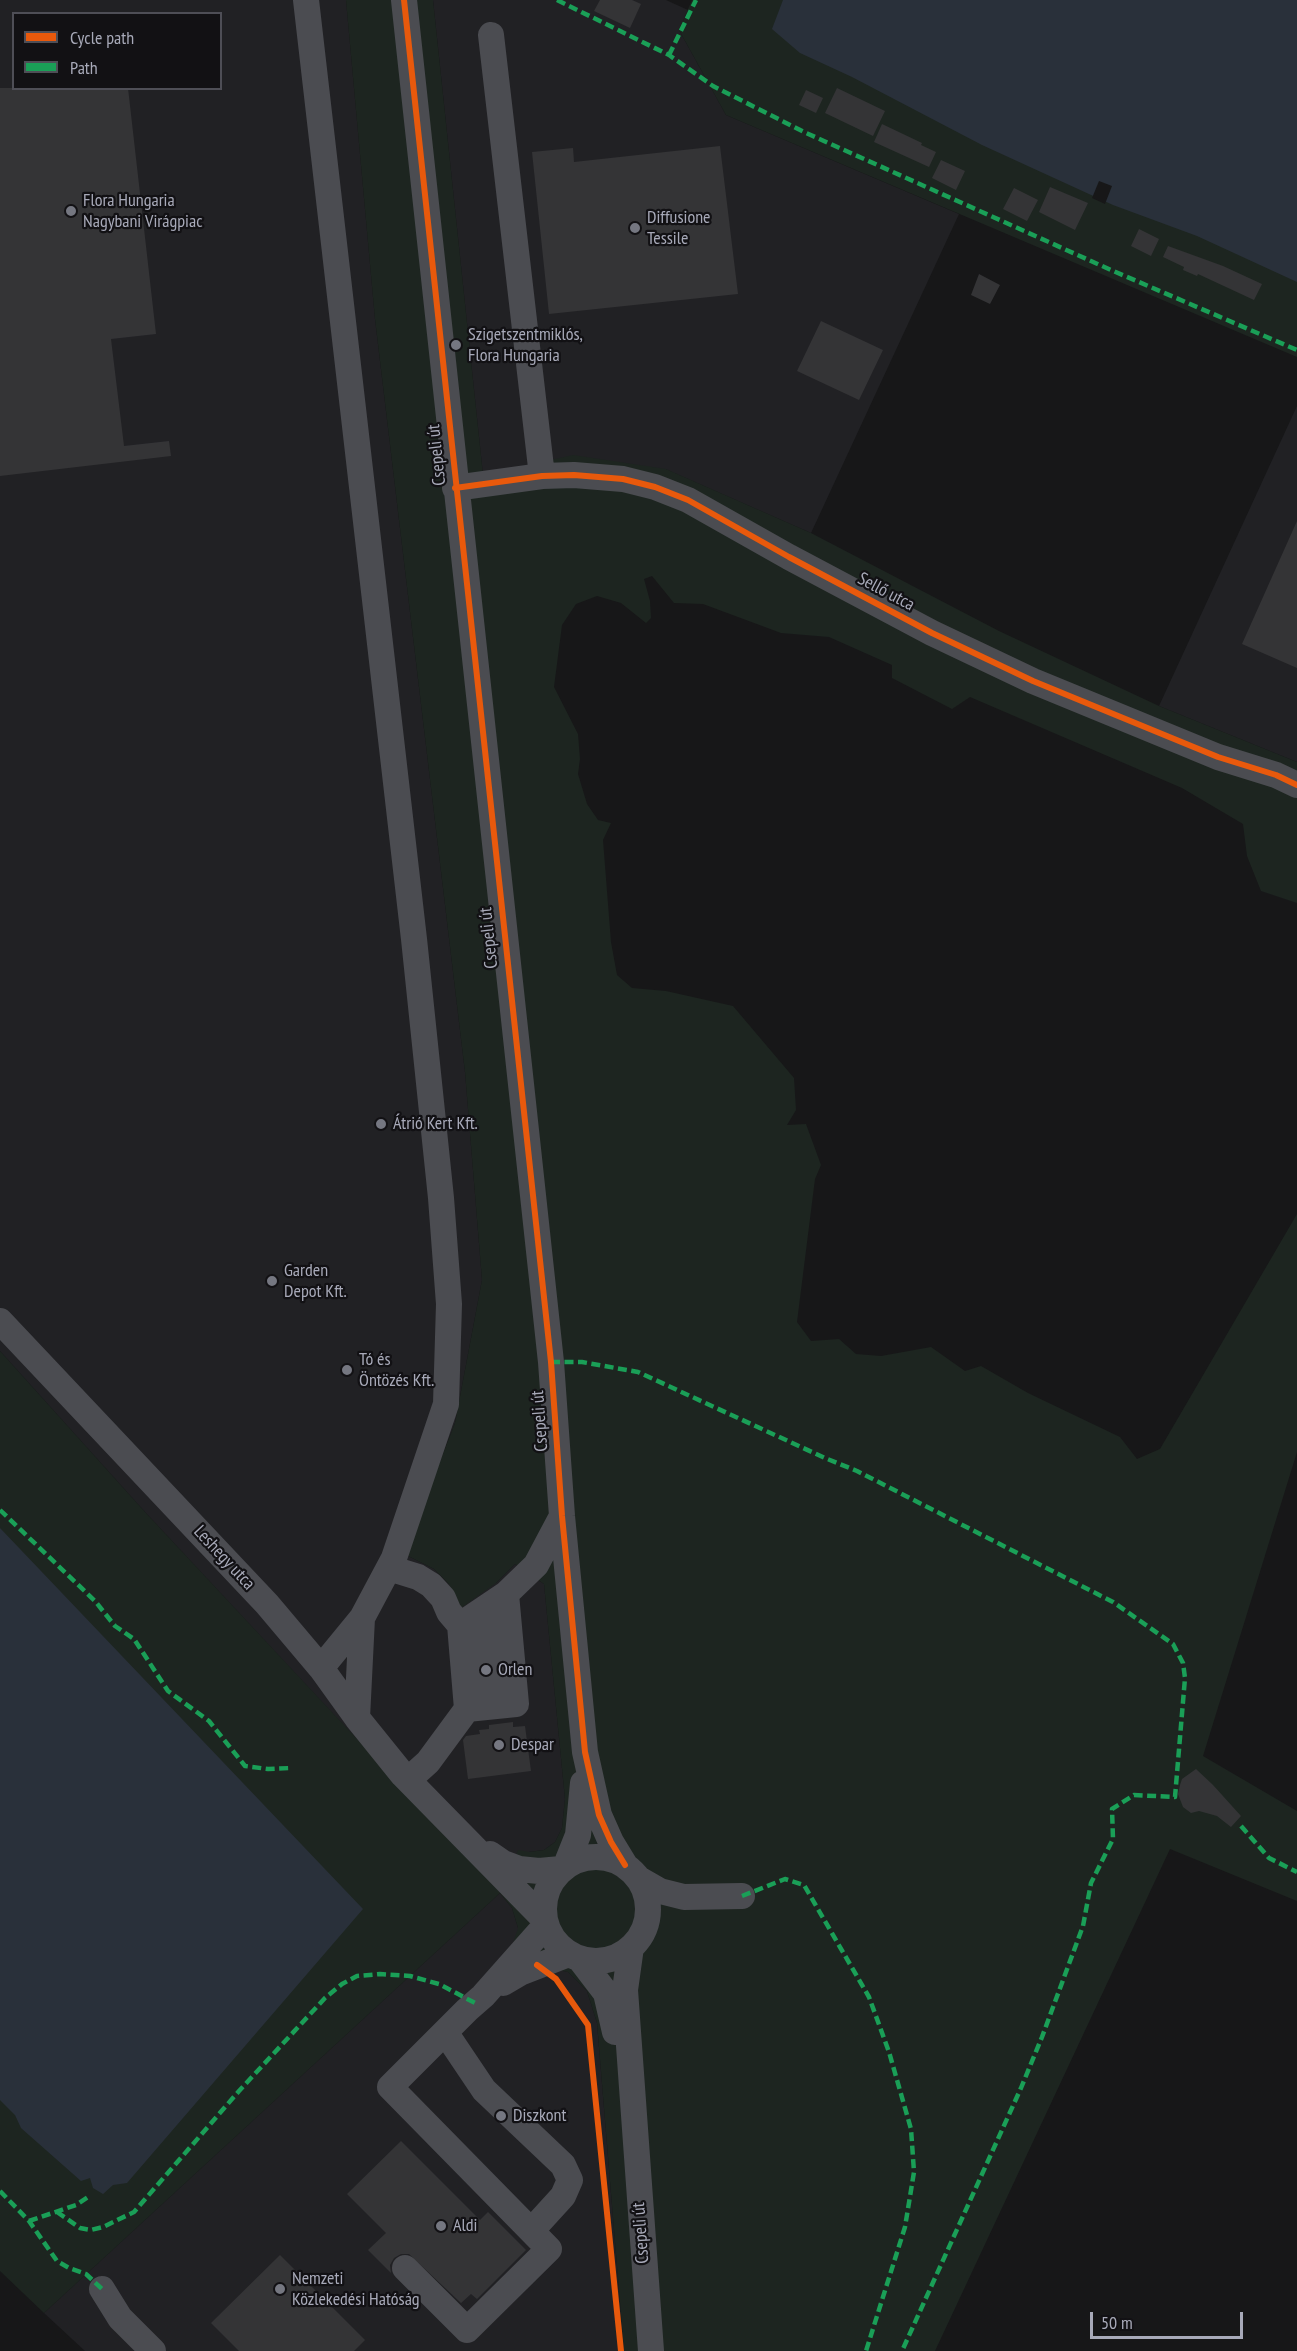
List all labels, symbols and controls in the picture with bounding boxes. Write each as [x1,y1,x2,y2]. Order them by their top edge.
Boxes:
legend [12,12,222,90]
text: Cycle path [70,26,134,49]
text: Path [70,56,98,79]
place label: Flora Hungaria Nagybani Virágpiac [83,190,203,232]
marker: Flora Hungaria Nagybani Virágpiac [64,204,78,218]
place label: Diffusione Tessile [647,207,711,250]
marker: Diffusione Tessile [628,221,642,235]
place label: Szigetszentmiklós, Flora Hungaria [468,324,583,366]
marker: Szigetszentmiklós, Flora Hungaria [449,338,463,352]
street label: Csepeli út [423,423,451,487]
street label: Sellő utca [854,568,918,616]
street label: Csepeli út [475,906,503,970]
place label: Átrió Kert Kft. [393,1113,478,1135]
marker: Átrió Kert Kft. [374,1117,388,1131]
place label: Garden Depot Kft. [284,1260,347,1302]
marker: Garden Depot Kft. [265,1274,279,1288]
place label: Tó és Öntözés Kft. [359,1349,434,1392]
marker: Tó és Öntözés Kft. [340,1363,354,1377]
street label: Csepeli út [527,1390,553,1452]
street label: Leshegy utca [189,1521,259,1595]
place label: Orlen [498,1659,532,1681]
marker: Orlen [479,1663,493,1677]
place label: Despar [511,1734,554,1756]
marker: Despar [492,1738,506,1752]
place label: Diszkont [513,2105,566,2127]
marker: Diszkont [494,2109,508,2123]
street label: Csepeli út [628,2202,654,2264]
place label: Aldi [453,2215,477,2237]
marker: Aldi [434,2219,448,2233]
place label: Nemzeti Közlekedési Hatóság [292,2268,420,2310]
marker: Nemzeti Közlekedési Hatóság [273,2282,287,2296]
scale bar [1093,2300,1246,2338]
text: 50 m [1101,2311,1133,2334]

